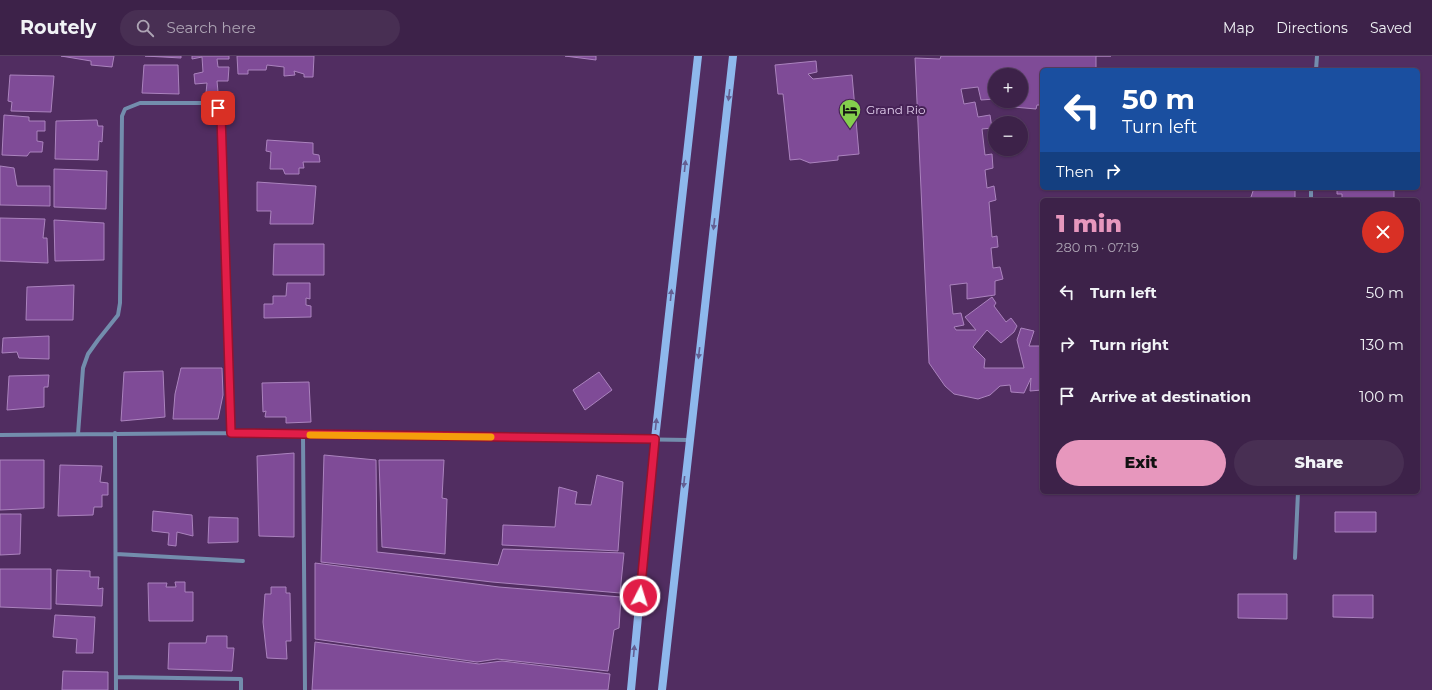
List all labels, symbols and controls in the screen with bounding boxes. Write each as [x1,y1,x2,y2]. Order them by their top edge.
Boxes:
search box [120,10,400,46]
text: Routely [20,16,96,39]
icon: search [134,17,156,39]
text: Search here [166,18,256,37]
text: Map [1223,19,1254,37]
text: Directions [1276,19,1348,37]
text: Saved [1370,19,1412,37]
map controls [988,68,1028,156]
button: + [988,68,1028,108]
text: 50 m [1122,82,1195,116]
icon: left [1056,84,1108,136]
one-way arrow [726,89,732,101]
pin [201,91,235,125]
icon: arrive [207,97,229,119]
hotel icon: Grand Rio [837,97,863,130]
place label: Grand Rio [866,102,926,117]
button: − [988,116,1028,156]
text: Turn left [1122,116,1197,138]
one-way arrow [682,160,688,172]
icon: right [1102,160,1124,182]
text: Then [1056,162,1094,181]
text: 1 min [1056,209,1122,238]
button: close [1362,211,1404,253]
one-way arrow [711,218,717,230]
text: 280 m · 07:19 [1056,239,1139,255]
icon: left [1056,281,1078,303]
text: Turn left [1090,283,1157,302]
text: 50 m [1366,283,1404,302]
one-way arrow [668,289,674,301]
icon: right [1056,333,1078,355]
text: Turn right [1090,335,1169,354]
text: 130 m [1360,335,1404,354]
one-way arrow [696,347,702,359]
icon: arrive [1056,385,1078,407]
text: Arrive at destination [1090,387,1251,406]
text: 100 m [1359,387,1404,406]
one-way arrow [653,418,660,430]
button: Exit [1056,440,1226,486]
button: Share [1234,440,1404,486]
one-way arrow [681,476,688,488]
position arrow [619,575,661,617]
one-way arrow [631,645,638,657]

